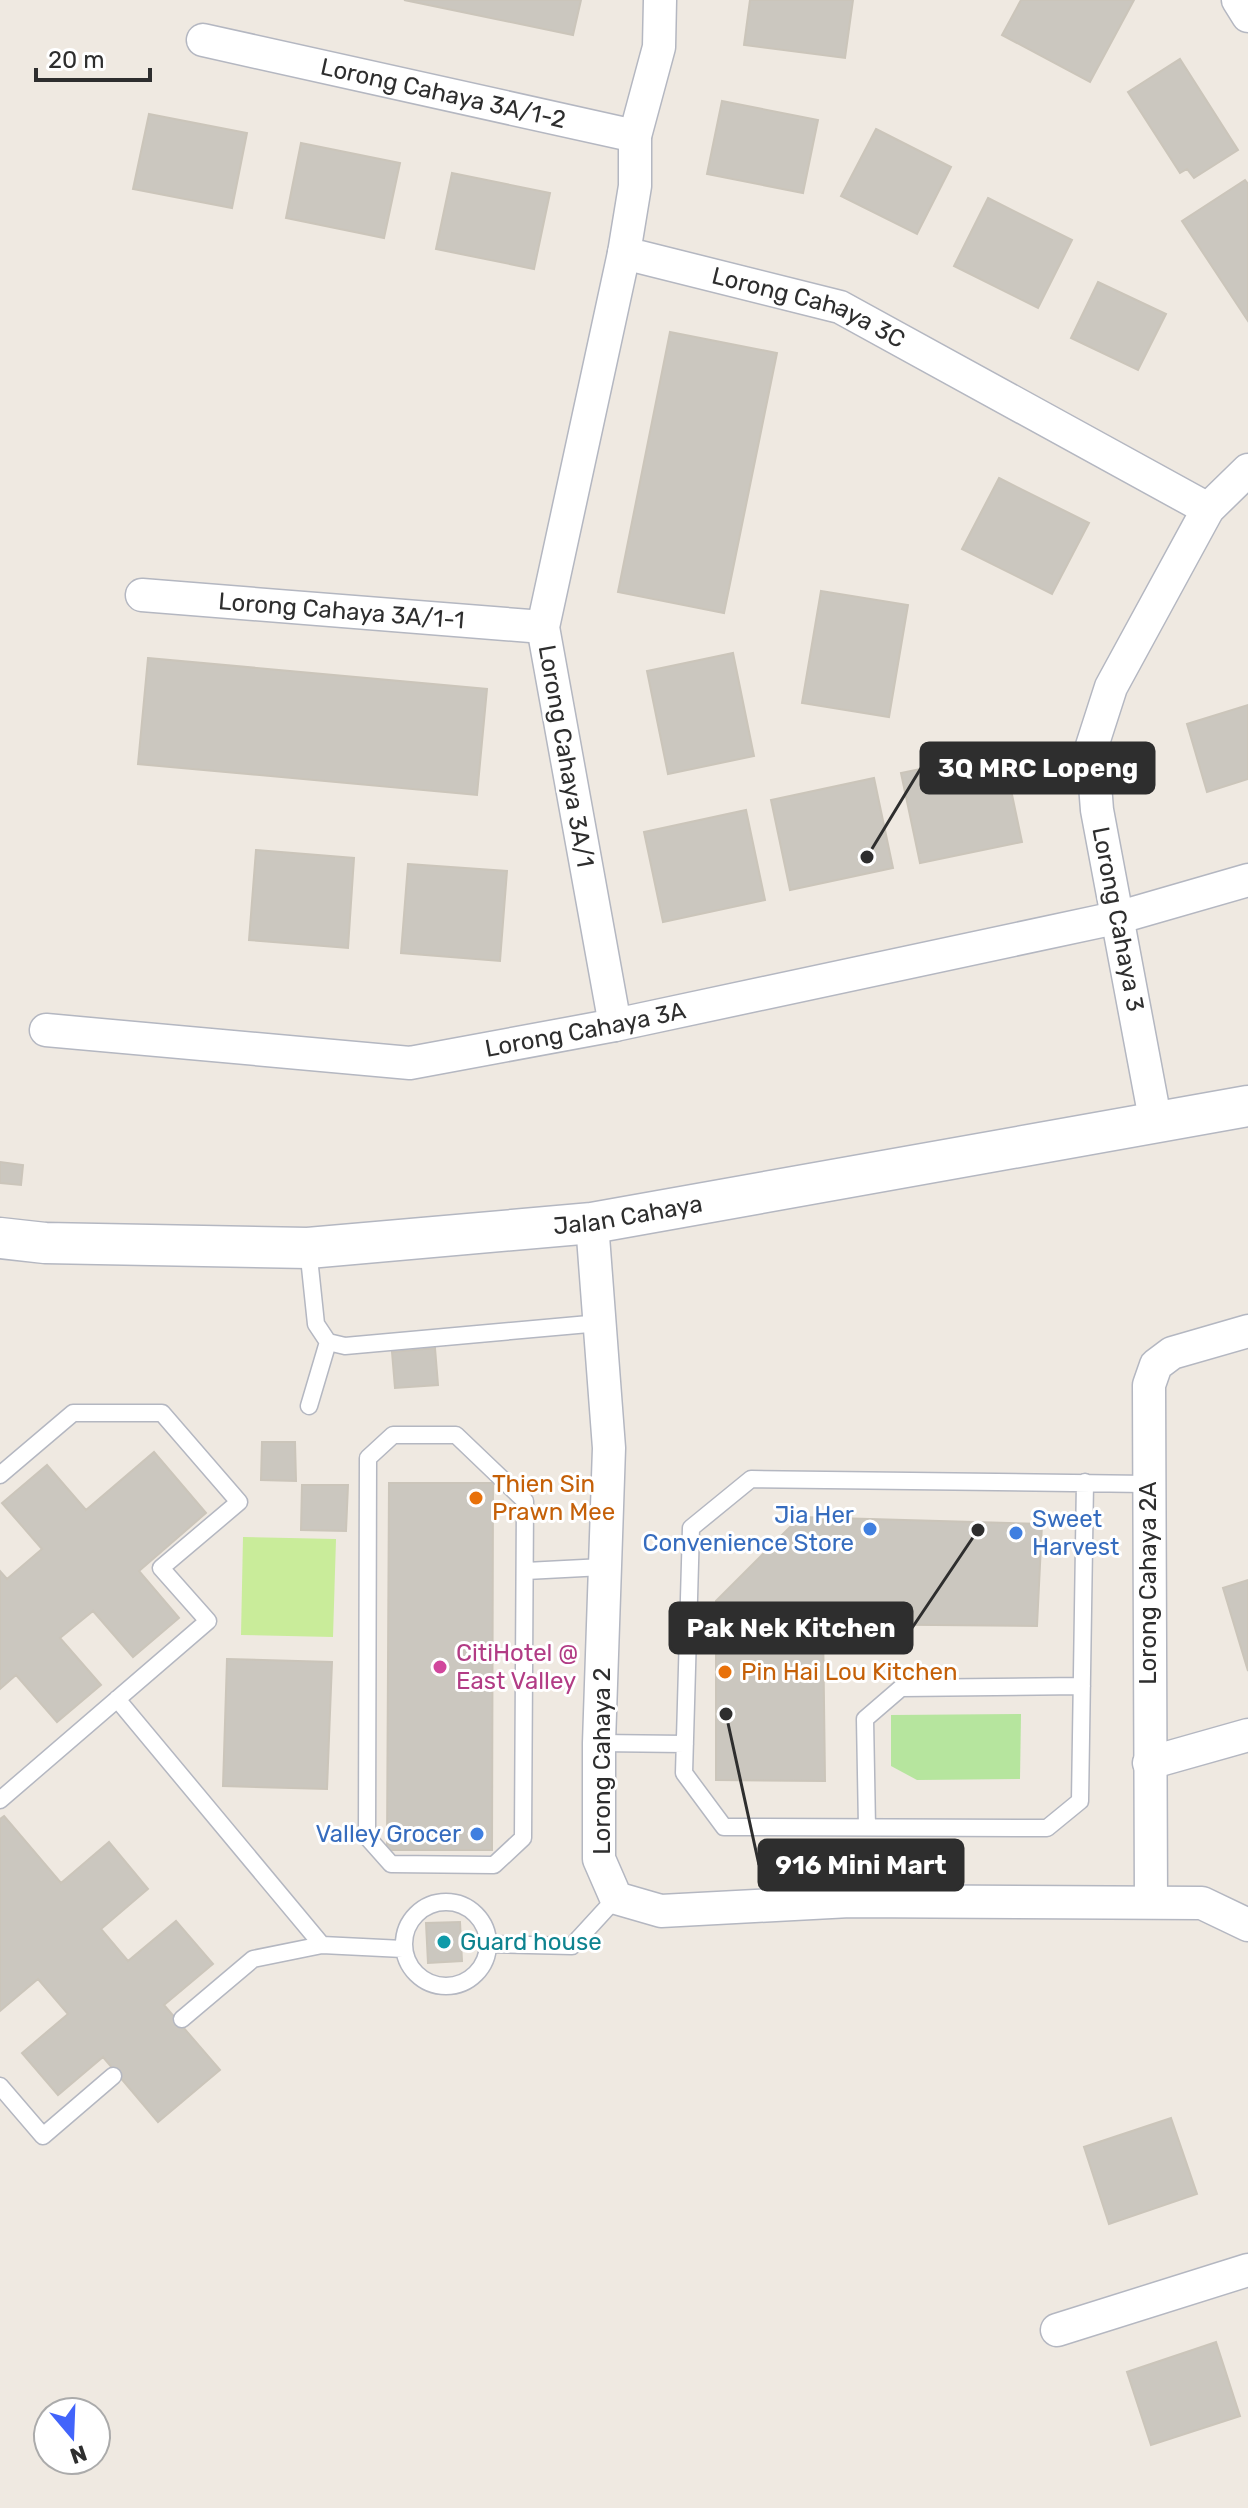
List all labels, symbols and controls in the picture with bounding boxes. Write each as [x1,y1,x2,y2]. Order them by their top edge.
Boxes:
scale bar [36,32,150,82]
text: 20 m [48,46,105,74]
street label: Lorong Cahaya 3A/1-2 [318,53,568,134]
street label: Lorong Cahaya 3C [709,262,910,354]
street label: Lorong Cahaya 3A/1-1 [217,587,465,635]
street label: Lorong Cahaya 3A/1 [533,643,599,869]
callout: 3Q MRC Lopeng [921,743,1154,793]
text: 3Q MRC Lopeng [938,753,1138,784]
street label: Lorong Cahaya 3 [1086,824,1150,1014]
street label: Lorong Cahaya 3A [483,996,688,1063]
street label: Jalan Cahaya [552,1190,705,1240]
place label: Thien Sin Prawn Mee [492,1470,615,1526]
street label: Lorong Cahaya 2A [1134,1481,1162,1685]
marker: Thien Sin Prawn Mee [467,1489,485,1507]
place label: Jia Her Convenience Store [642,1501,854,1557]
place label: Sweet Harvest [1032,1505,1119,1561]
marker: Jia Her Convenience Store [861,1520,879,1538]
marker: Sweet Harvest [1007,1524,1025,1542]
callout: Pak Nek Kitchen [670,1603,912,1653]
text: Pak Nek Kitchen [686,1613,896,1644]
place label: CitiHotel @ East Valley [456,1639,578,1695]
marker: CitiHotel @ East Valley [431,1658,449,1676]
place label: Pin Hai Lou Kitchen [741,1658,958,1686]
marker: Pin Hai Lou Kitchen [716,1663,734,1681]
street label: Lorong Cahaya 2 [588,1667,616,1855]
place label: Valley Grocer [315,1820,461,1848]
marker: Valley Grocer [468,1825,486,1843]
callout: 916 Mini Mart [759,1840,963,1890]
text: 916 Mini Mart [775,1850,947,1881]
place label: Guard house [460,1928,602,1956]
marker: Guard house [435,1933,453,1951]
north arrow [32,2396,112,2476]
text: N [66,2439,90,2470]

